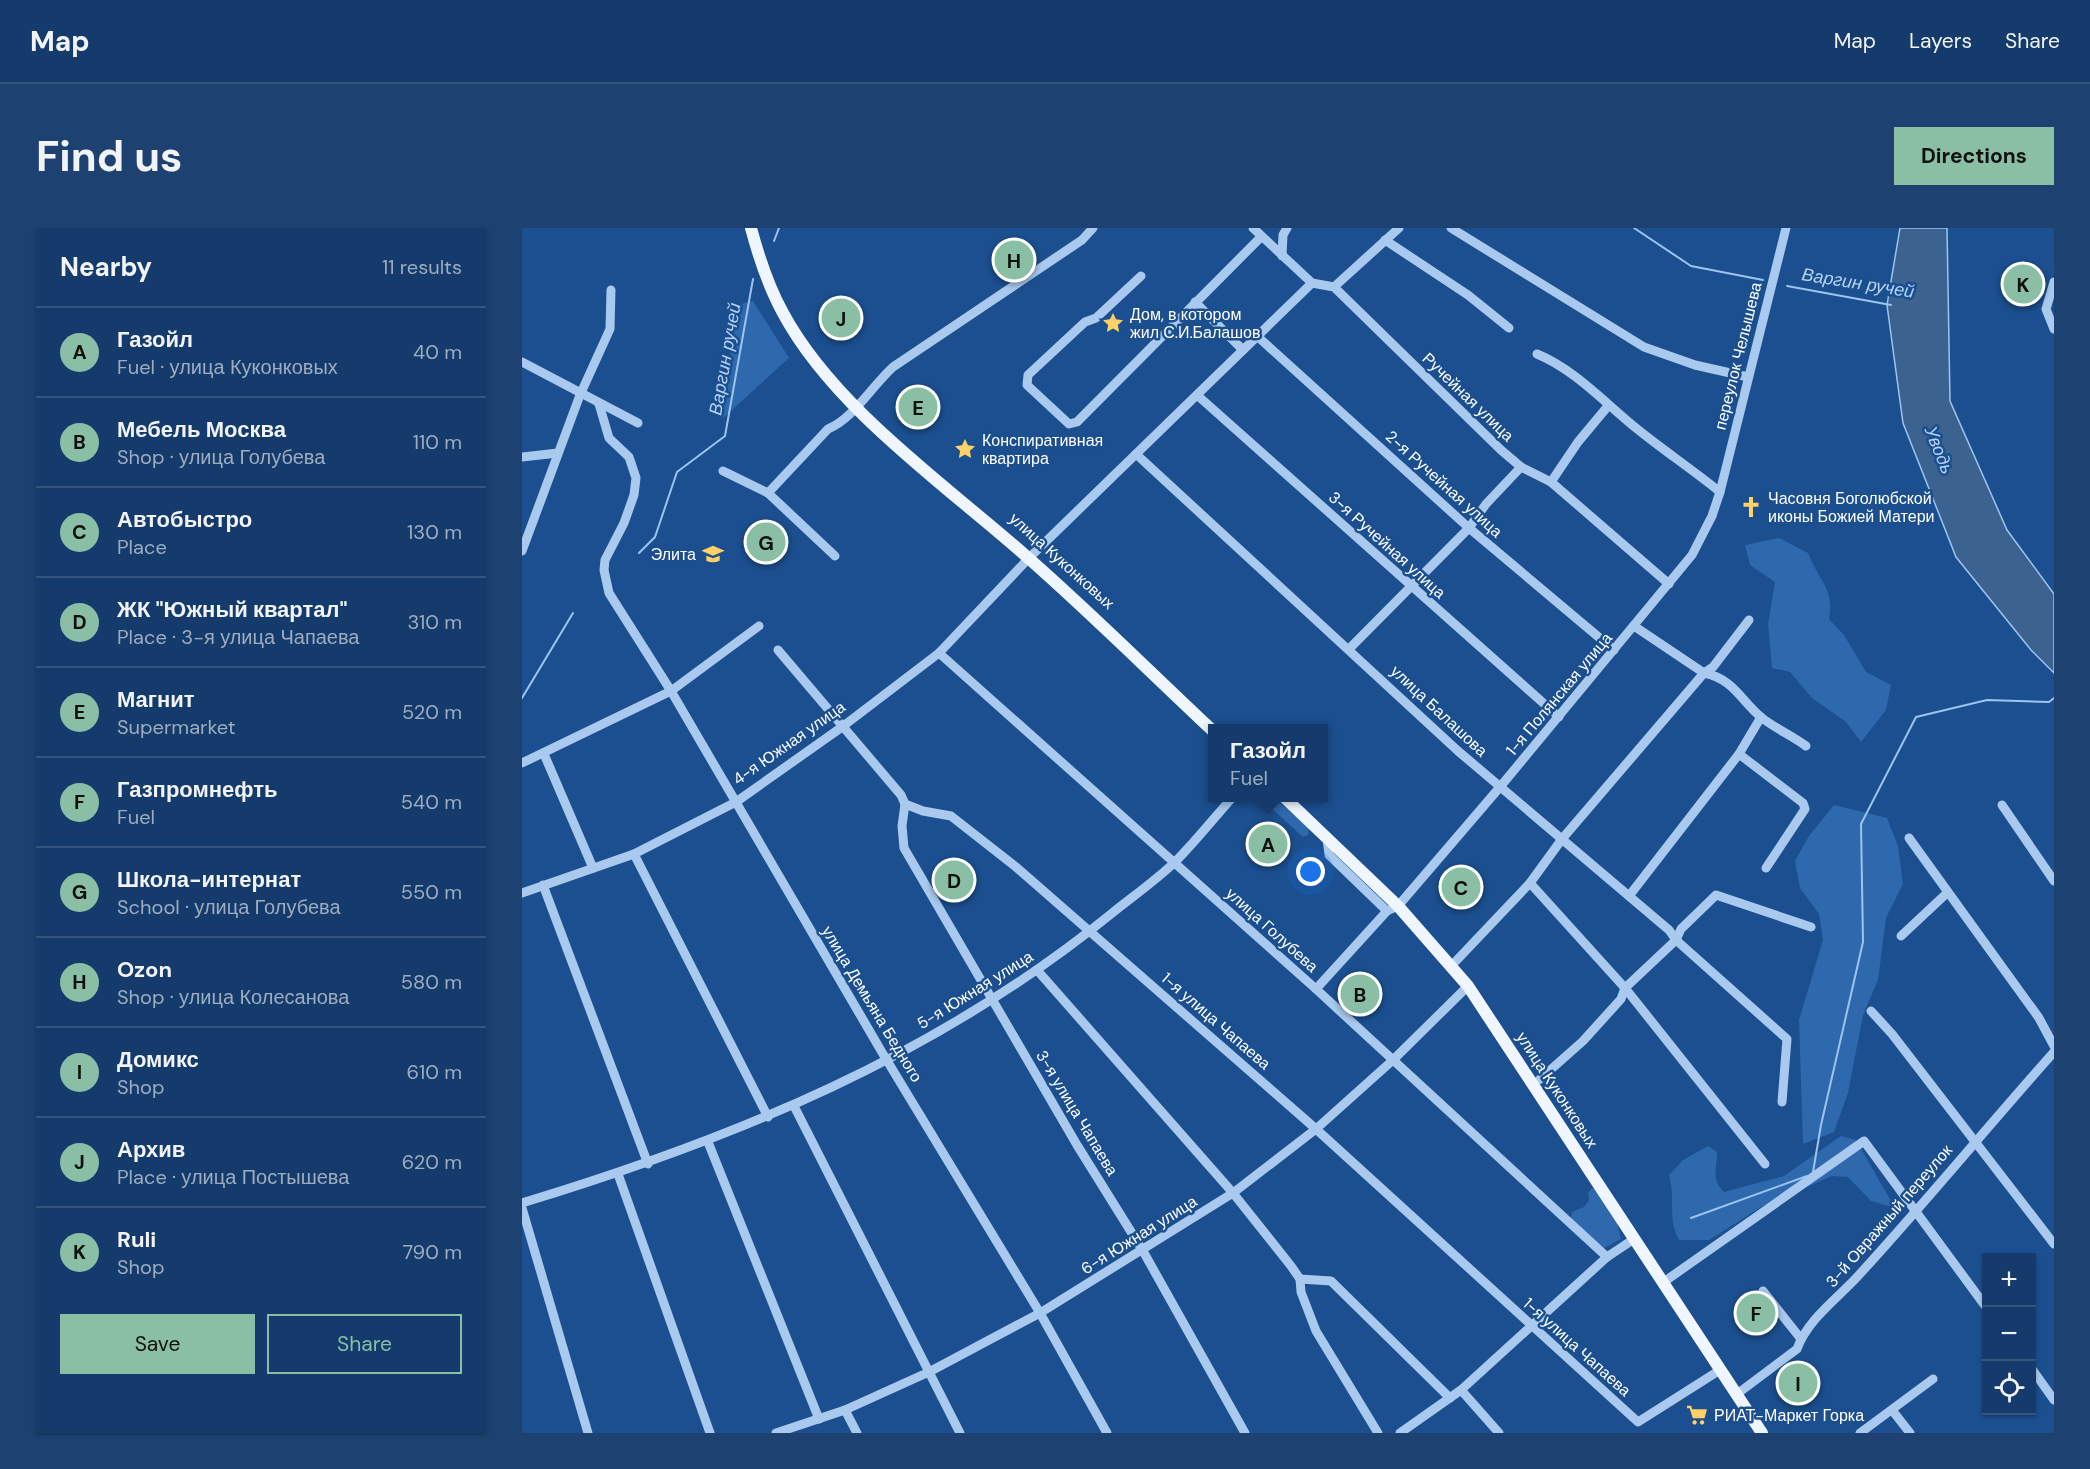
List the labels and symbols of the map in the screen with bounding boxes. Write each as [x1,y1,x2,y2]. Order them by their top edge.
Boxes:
pin: H [994,237,1034,282]
water label: Варгин ручей [1800,262,1916,304]
pin: K [2004,262,2042,306]
street label: переулок Челышева [1710,280,1767,432]
pin: J [822,296,860,340]
water label: Варгин ручей [703,301,747,417]
place label: Дом, в котором жил С.И.Балашов [1130,304,1261,343]
place icon: Дом, в котором жил С.И.Балашов [1101,311,1125,335]
street label: Ручейная улица [1418,348,1518,446]
pin: E [898,384,938,429]
water label: Уводь [1918,422,1959,477]
street label: 2-я Ручейная улица [1381,426,1507,542]
place label: Конспиративная квартира [982,430,1103,469]
place icon: Конспиративная квартира [953,437,977,461]
street label: 3-я Ручейная улица [1324,487,1450,603]
place label: Часовня Боголюбской иконы Божией Матери [1768,488,1935,527]
church icon: Часовня Боголюбской иконы Божией Матери [1739,495,1763,519]
street label: улица Куконковых [1005,508,1119,614]
pin: G [746,520,786,564]
school or university icon: Элита [701,542,725,566]
place label: Элита [651,544,696,565]
street label: 1-я Полянская улица [1501,628,1617,760]
street label: улица Балашова [1386,661,1492,761]
street label: 4-я Южная улица [729,696,849,790]
pin: A [1248,822,1288,866]
your location [1296,857,1325,886]
pin: D [934,858,974,902]
pin: C [1442,864,1480,910]
street label: улица Голубева [1222,883,1323,977]
street label: улица Демьяна Бедного [817,922,927,1086]
street label: 5-я Южная улица [913,946,1037,1034]
street label: 1-я улица Чапаева [1157,968,1275,1074]
pin: B [1340,972,1380,1017]
street label: улица Куконковых [1512,1028,1602,1152]
street label: 3-я улица Чапаева [1031,1047,1123,1180]
street label: 3-й Овражный переулок [1821,1139,1957,1292]
street label: 6-я Южная улица [1077,1191,1201,1279]
pin: F [1736,1290,1776,1336]
street label: 1-я улица Чапаева [1519,1293,1635,1401]
pin: I [1778,1360,1818,1406]
supermarket icon: РИАТ-Маркет Горка [1685,1403,1709,1427]
place label: РИАТ-Маркет Горка [1714,1405,1864,1426]

